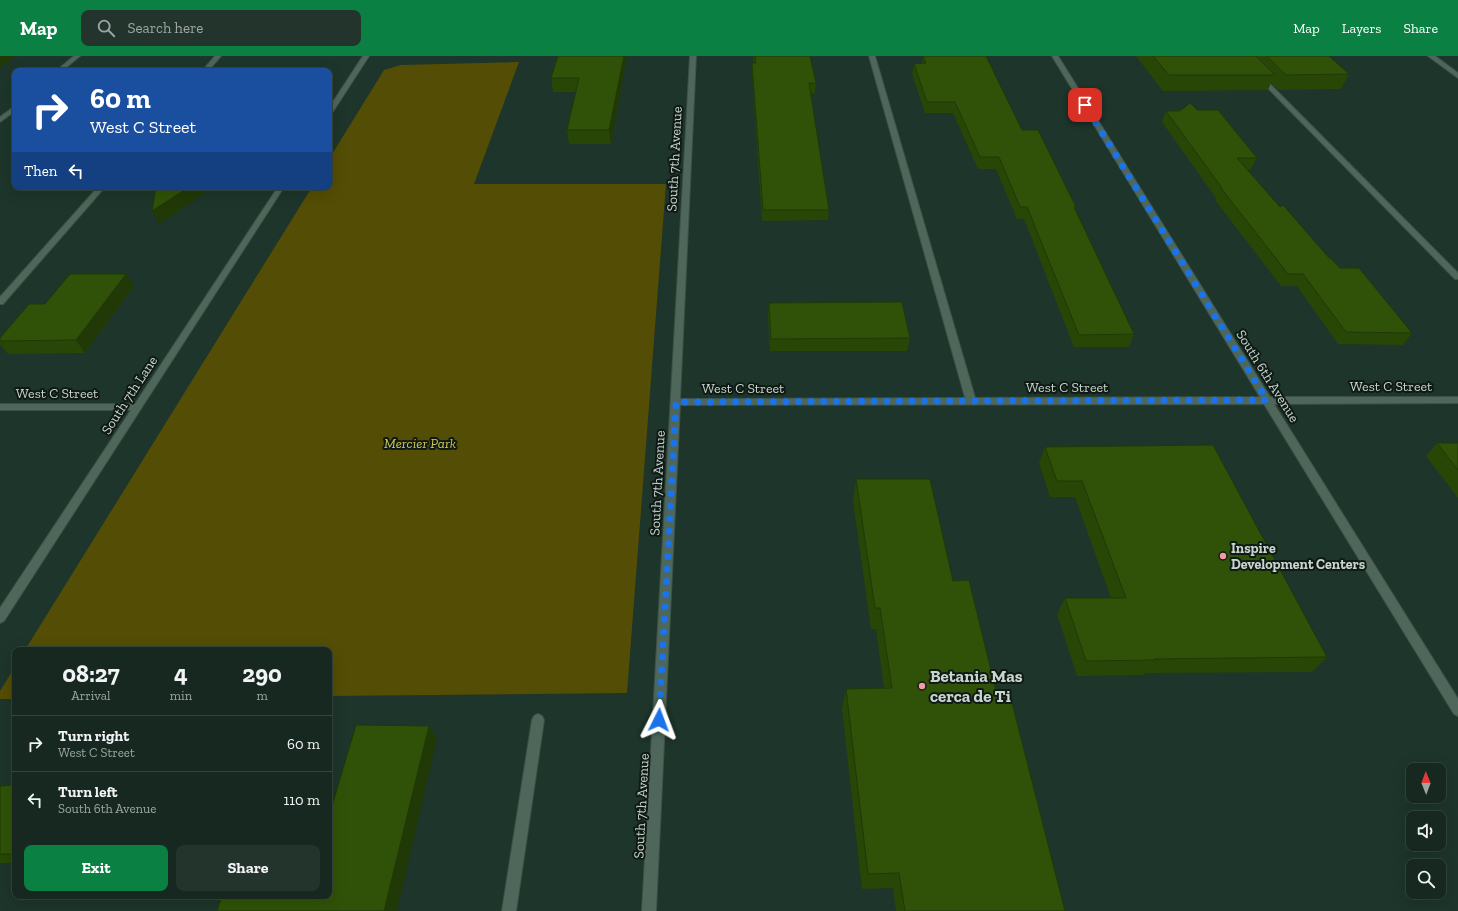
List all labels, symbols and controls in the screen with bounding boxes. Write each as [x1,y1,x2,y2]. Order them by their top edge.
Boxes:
search box [81,10,361,46]
text: Map [20,17,57,40]
icon: search [95,17,117,39]
text: Search here [127,19,203,37]
text: Map [1293,20,1320,37]
text: Layers [1342,20,1381,37]
text: Share [1403,20,1438,37]
text: 60 m [90,82,151,115]
icon: right [24,84,76,136]
pin [1068,88,1102,122]
icon: arrive [1074,94,1096,116]
street label: South 7th Avenue [663,106,686,212]
text: West C Street [90,116,196,138]
icon: left [65,160,87,182]
text: Then [24,162,57,180]
street label: South 6th Avenue [1232,327,1303,426]
street label: South 7th Lane [98,352,161,438]
street label: West C Street [1350,378,1433,395]
street label: West C Street [1026,379,1109,396]
street label: West C Street [702,380,785,397]
street label: West C Street [16,385,99,402]
street label: South 7th Avenue [646,430,669,536]
park label: Mercier Park [384,435,456,452]
place label: Inspire Development Centers [1231,540,1366,573]
marker: Inspire Development Centers [1218,551,1228,561]
text: 08:27 [62,659,120,688]
text: 4 [174,659,188,688]
text: 290 [242,659,282,688]
place label: Betania Mas cerca de Ti [930,666,1023,706]
marker: Betania Mas cerca de Ti [917,681,927,691]
text: Arrival [71,688,110,703]
text: min [170,688,192,703]
text: m [256,688,268,703]
position arrow [638,699,680,741]
text: Turn right [58,727,129,745]
icon: right [24,733,46,755]
text: 60 m [287,735,320,753]
text: West C Street [58,745,135,760]
street label: South 7th Avenue [630,753,653,859]
north arrow [1406,763,1446,803]
map controls [1406,763,1446,899]
text: Turn left [58,783,118,801]
icon: left [24,789,46,811]
text: 110 m [283,791,320,809]
text: South 6th Avenue [58,801,156,816]
button: sound [1406,811,1446,851]
button: Exit [24,845,168,891]
button: Share [176,845,320,891]
button: search [1406,859,1446,899]

